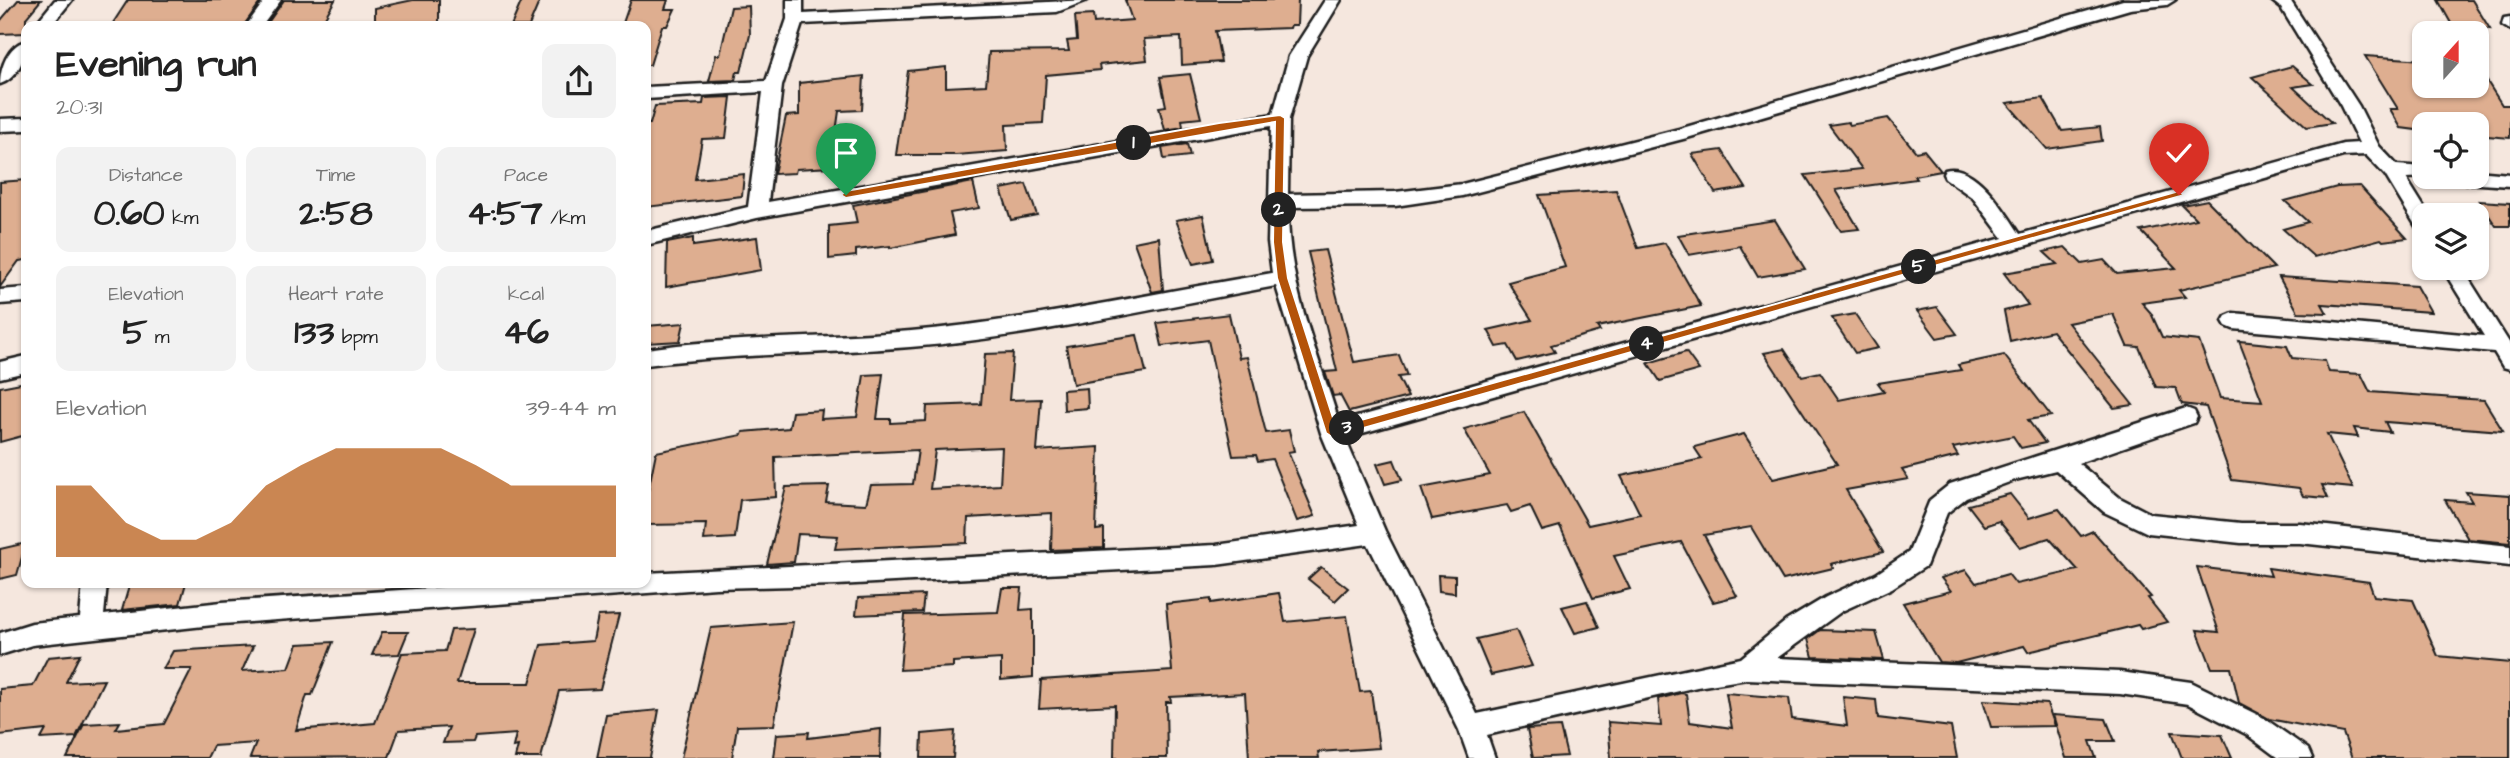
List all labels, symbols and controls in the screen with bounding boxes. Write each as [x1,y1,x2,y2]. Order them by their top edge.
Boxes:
north arrow [2412,21,2488,98]
map controls [2412,21,2489,280]
text: Evening run [56,39,257,91]
button: share [542,44,616,118]
text: 20:31 [56,91,102,123]
button: locate [2412,112,2489,189]
pin [816,123,876,195]
pin [2149,123,2209,195]
pin: 1 [1116,125,1152,160]
text: 1 [1132,129,1135,156]
icon: arrive [827,134,865,172]
icon: check [2160,134,2198,172]
text: Distance [109,162,183,189]
text: Time [316,162,356,189]
text: Pace [504,162,548,189]
text: 0.60 [93,189,164,238]
text: 2:58 [299,189,373,238]
text: 4:57 [467,189,543,238]
pin: 2 [1262,192,1296,228]
text: 2 [1273,196,1284,223]
button: layers [2412,203,2489,280]
text: km [164,205,199,232]
text: /km [543,205,585,232]
pin: 5 [1902,250,1937,284]
text: 5 [1912,253,1925,280]
text: Elevation [109,281,183,308]
text: Heart rate [288,281,384,308]
text: kcal [508,281,544,308]
text: 5 [122,308,147,357]
text: 133 [294,308,334,357]
text: 46 [503,308,549,357]
text: m [147,324,170,351]
text: bpm [334,324,378,351]
pin: 4 [1630,326,1664,362]
text: 4 [1640,330,1653,357]
text: Elevation [56,392,147,424]
text: 39–44 m [526,392,616,424]
pin: 3 [1330,410,1364,446]
text: 3 [1342,414,1351,441]

